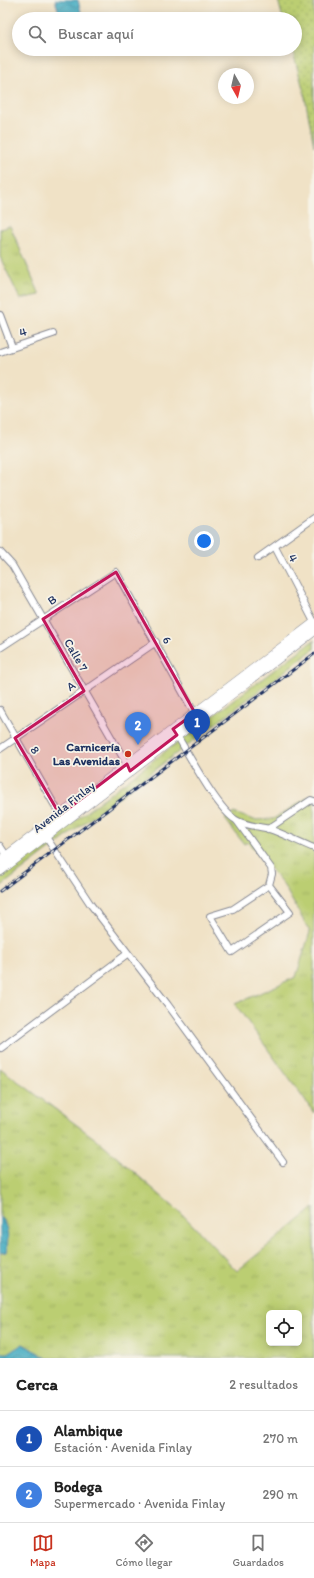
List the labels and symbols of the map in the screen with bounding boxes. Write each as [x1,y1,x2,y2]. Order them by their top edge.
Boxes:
north arrow [218,68,254,104]
street label: 4 [17,324,29,340]
your location [194,531,214,551]
street label: 4 [285,552,301,564]
street label: B [45,592,59,608]
street label: 6 [159,634,175,646]
street label: Calle 7 [61,636,91,674]
street label: A [64,678,78,694]
pin: 1 [184,709,210,742]
pin: 2 [125,712,151,745]
place label: Carnicería Las Avenidas [53,740,121,768]
street label: 8 [27,744,43,757]
marker: Carnicería Las Avenidas [123,749,133,759]
street label: Avenida Finlay [30,778,98,836]

